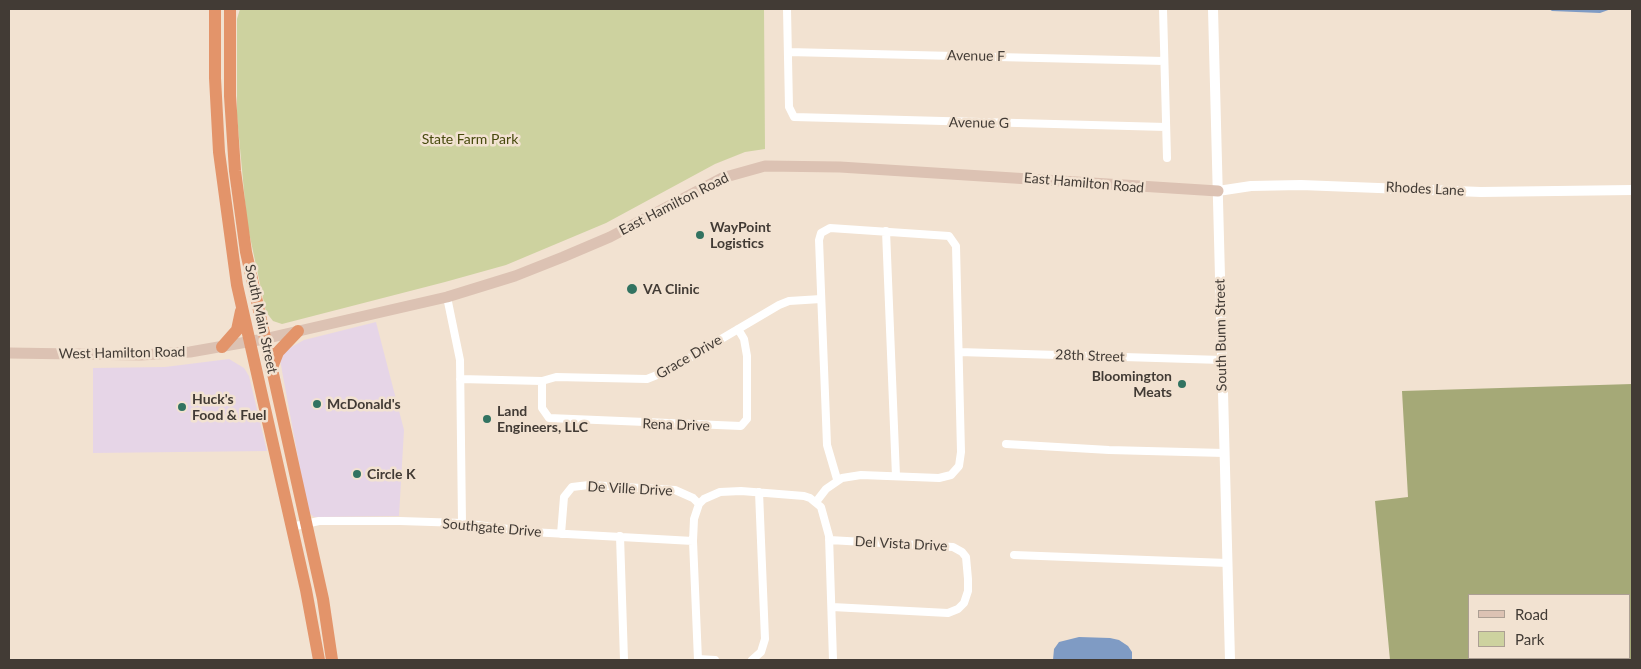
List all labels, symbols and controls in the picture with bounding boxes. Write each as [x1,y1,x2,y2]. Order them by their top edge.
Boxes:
street label: Avenue F [947,47,1005,65]
street label: Avenue G [949,114,1009,132]
park label: State Farm Park [422,131,518,147]
street label: East Hamilton Road [616,169,732,239]
street label: East Hamilton Road [1023,169,1145,197]
street label: Rhodes Lane [1385,179,1465,199]
place label: WayPoint Logistics [710,219,771,252]
marker: WayPoint Logistics [694,229,706,241]
street label: South Main Street [241,263,281,375]
street label: South Bunn Street [1212,279,1230,391]
place label: VA Clinic [643,281,700,297]
marker: VA Clinic [625,282,639,296]
street label: Grace Drive [653,331,725,383]
street label: West Hamilton Road [58,343,186,363]
street label: 28th Street [1055,346,1125,366]
place label: Bloomington Meats [1092,368,1172,401]
marker: Bloomington Meats [1176,378,1188,390]
place label: Huck's Food & Fuel [192,391,267,424]
place label: McDonald's [327,396,401,412]
marker: McDonald's [311,398,323,410]
marker: Huck's Food & Fuel [176,401,188,413]
place label: Land Engineers, LLC [497,403,588,436]
marker: Land Engineers, LLC [481,413,493,425]
street label: Rena Drive [642,415,710,435]
place label: Circle K [367,466,416,482]
marker: Circle K [351,468,363,480]
street label: De Ville Drive [587,478,673,500]
street label: Southgate Drive [442,515,542,541]
street label: Del Vista Drive [854,533,948,555]
legend [1468,594,1631,659]
text: Road [1515,605,1548,623]
text: Park [1515,630,1544,648]

